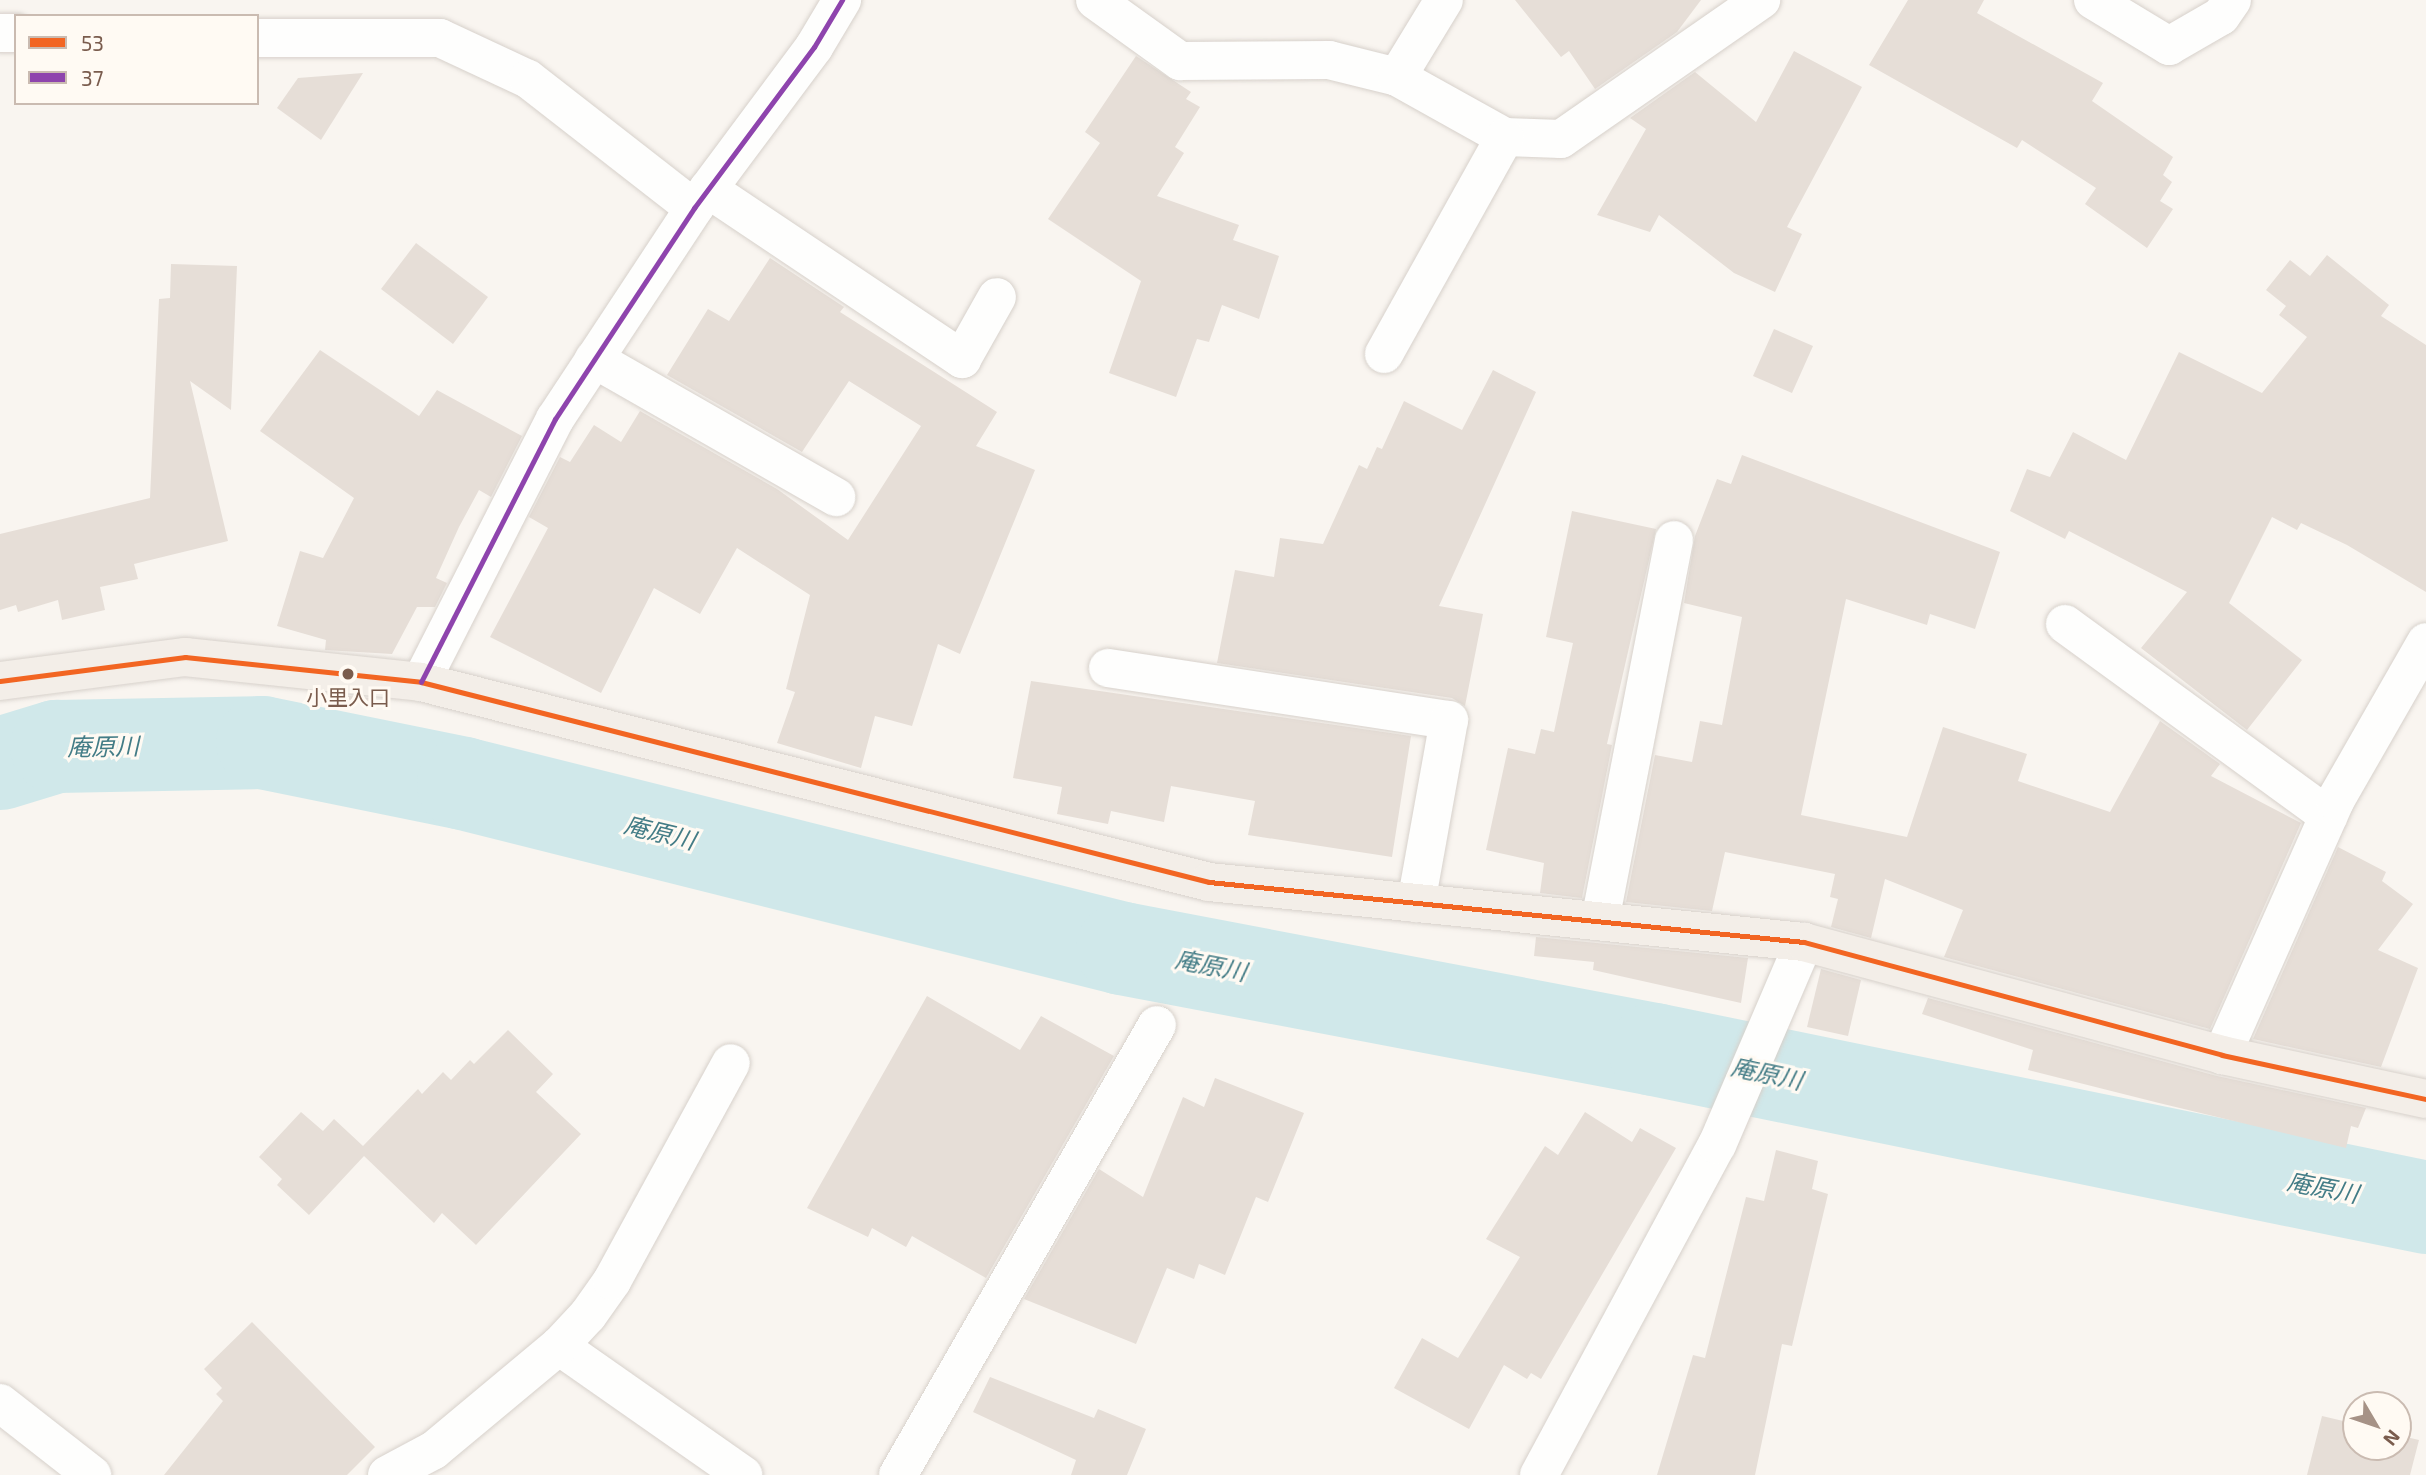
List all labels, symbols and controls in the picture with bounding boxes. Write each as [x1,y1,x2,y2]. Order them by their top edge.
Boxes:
legend [14,14,259,105]
text: 53 [81,30,104,55]
text: 37 [81,65,103,90]
marker: 小里入口 [341,667,355,681]
place label: 小里入口 [306,684,390,710]
water label: 庵原川 [67,731,139,761]
water label: 庵原川 [622,809,698,855]
water label: 庵原川 [1173,944,1249,986]
water label: 庵原川 [1729,1051,1805,1095]
water label: 庵原川 [2285,1166,2361,1208]
north arrow [2342,1391,2412,1461]
text: N [2379,1426,2405,1451]

